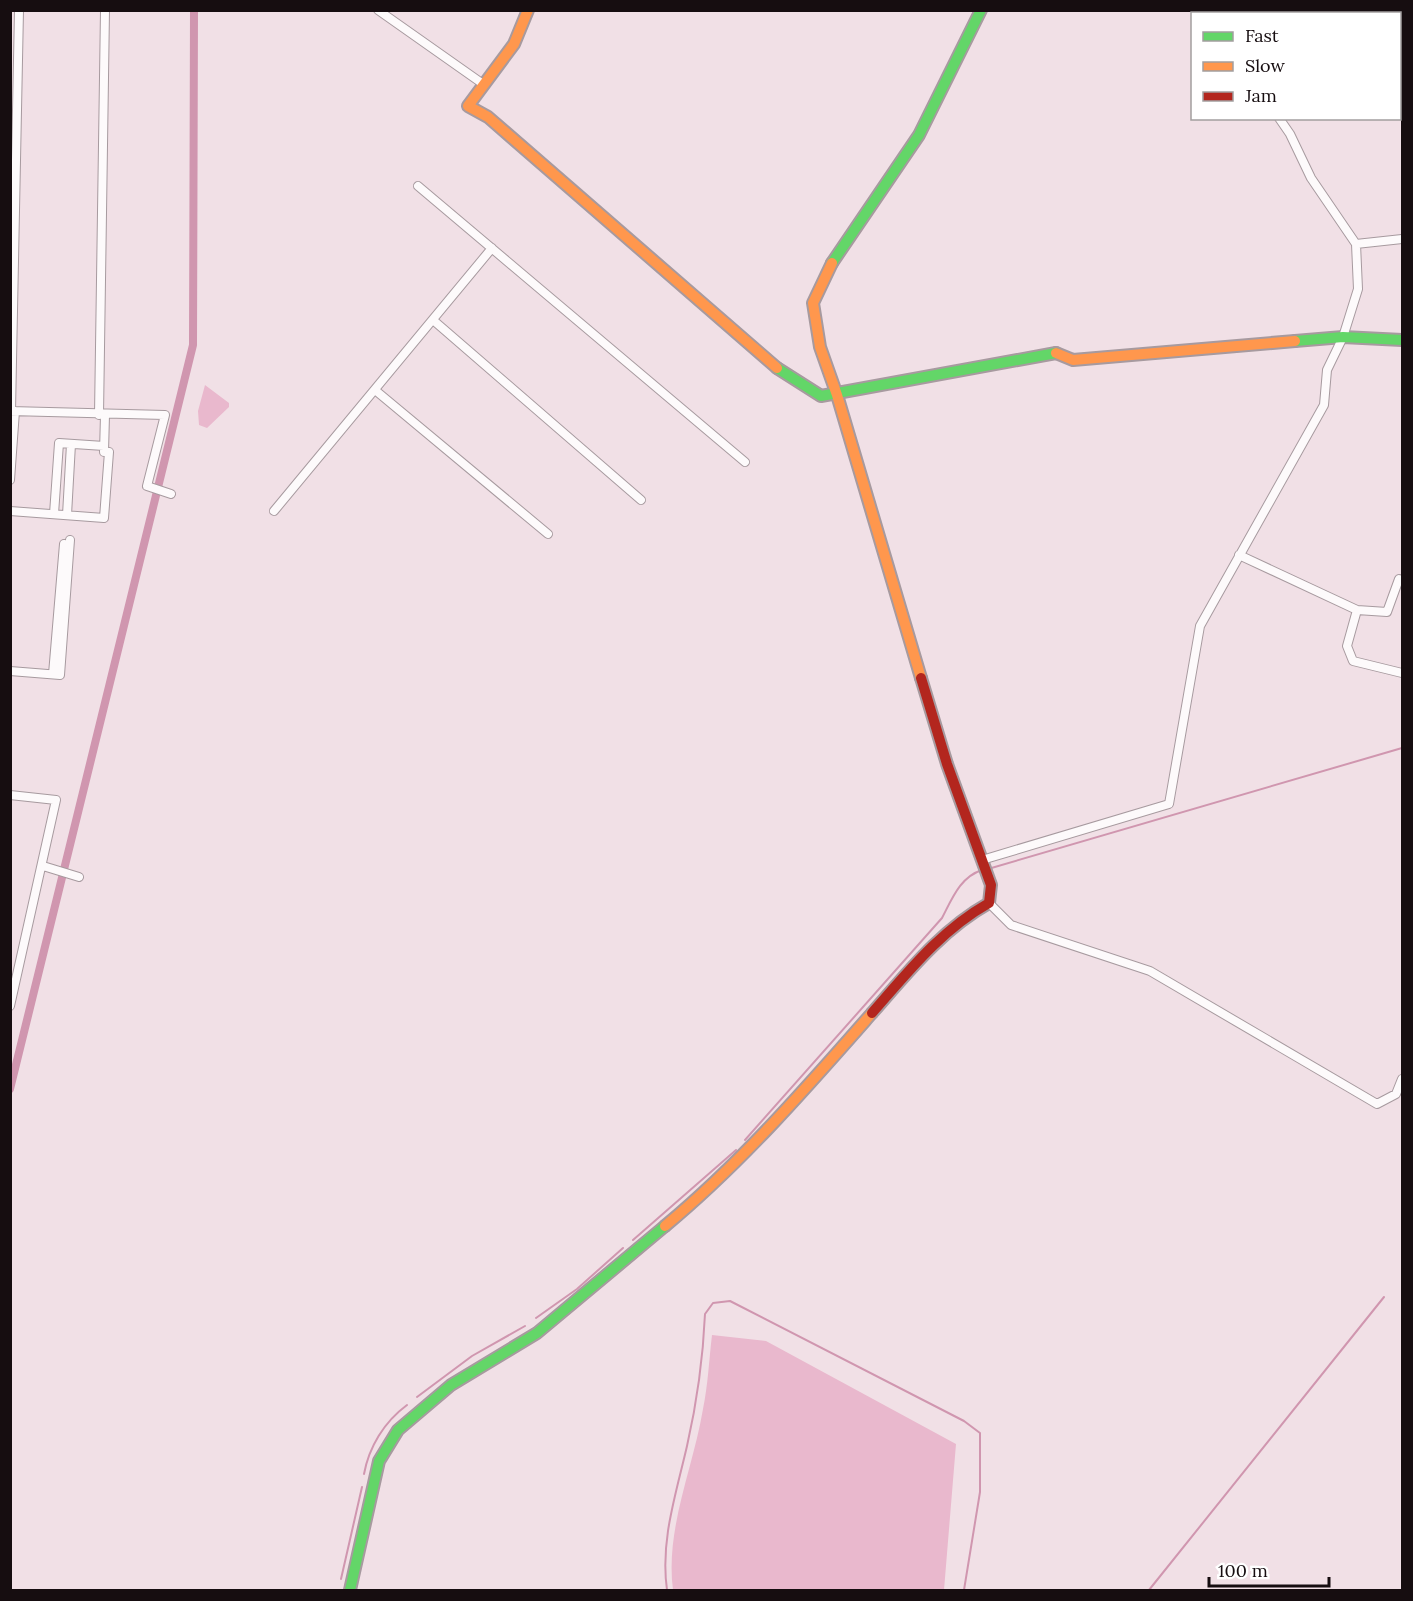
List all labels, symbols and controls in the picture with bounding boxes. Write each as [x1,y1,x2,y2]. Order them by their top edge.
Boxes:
legend [1191,12,1401,120]
text: Fast [1245,24,1279,47]
text: Slow [1245,54,1285,77]
text: Jam [1244,84,1277,107]
scale bar [1209,1550,1329,1588]
text: 100 m [1218,1559,1268,1582]

